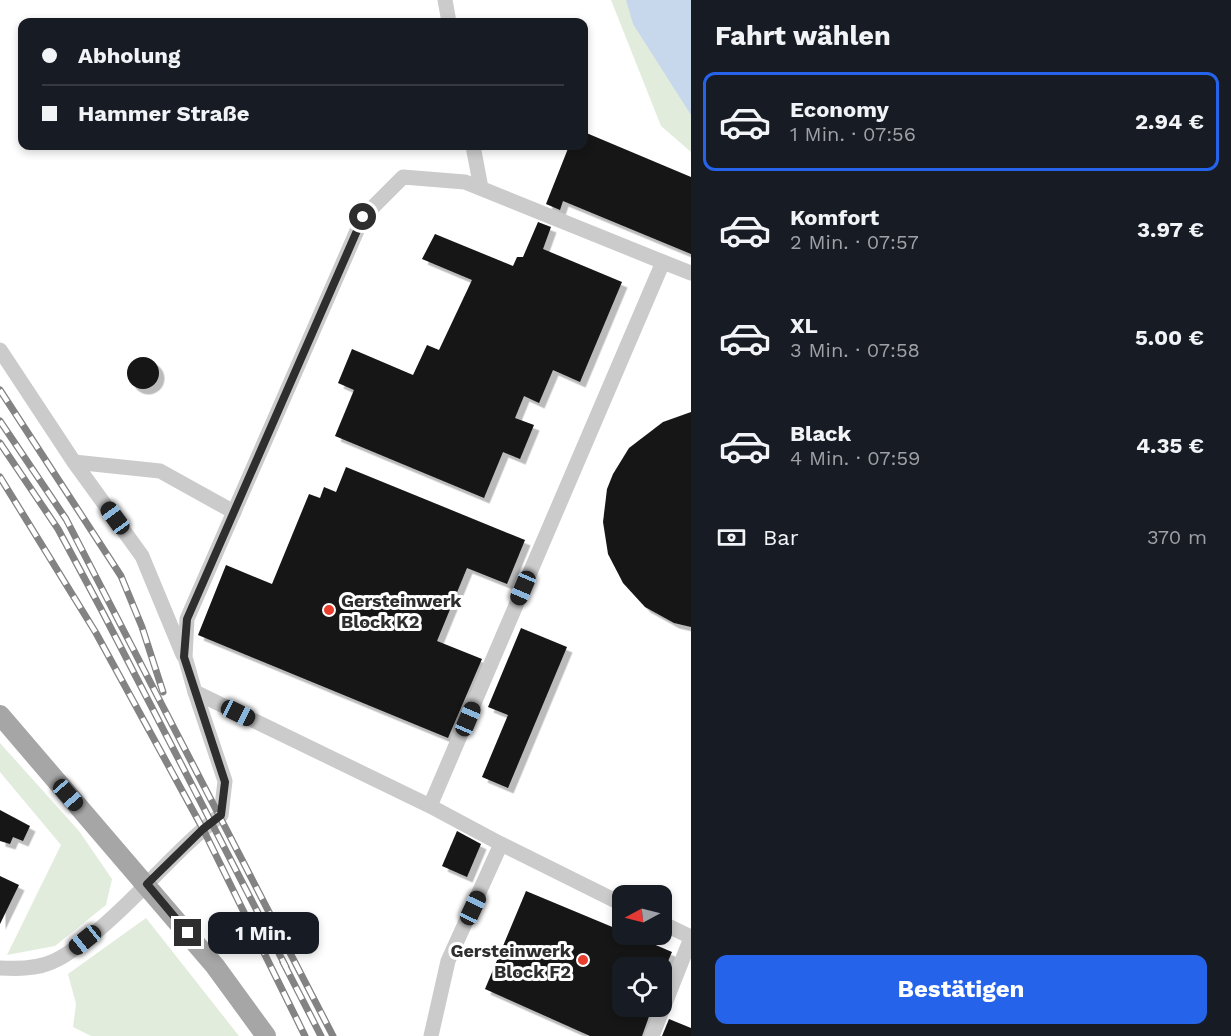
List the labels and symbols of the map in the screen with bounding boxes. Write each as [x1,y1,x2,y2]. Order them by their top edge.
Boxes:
route start [349,203,376,230]
car [97,498,133,538]
car [508,568,538,608]
place label: Gersteinwerk Block K2 [341,590,462,632]
marker: Gersteinwerk Block K2 [322,603,336,617]
car [218,697,258,729]
car [453,699,483,739]
car [49,776,87,814]
north arrow [612,885,672,945]
car [457,888,489,928]
callout: 1 Min. [209,912,320,954]
route end [174,919,201,946]
car [65,922,105,958]
place label: Gersteinwerk Block F2 [450,940,572,982]
marker: Gersteinwerk Block F2 [576,953,590,967]

